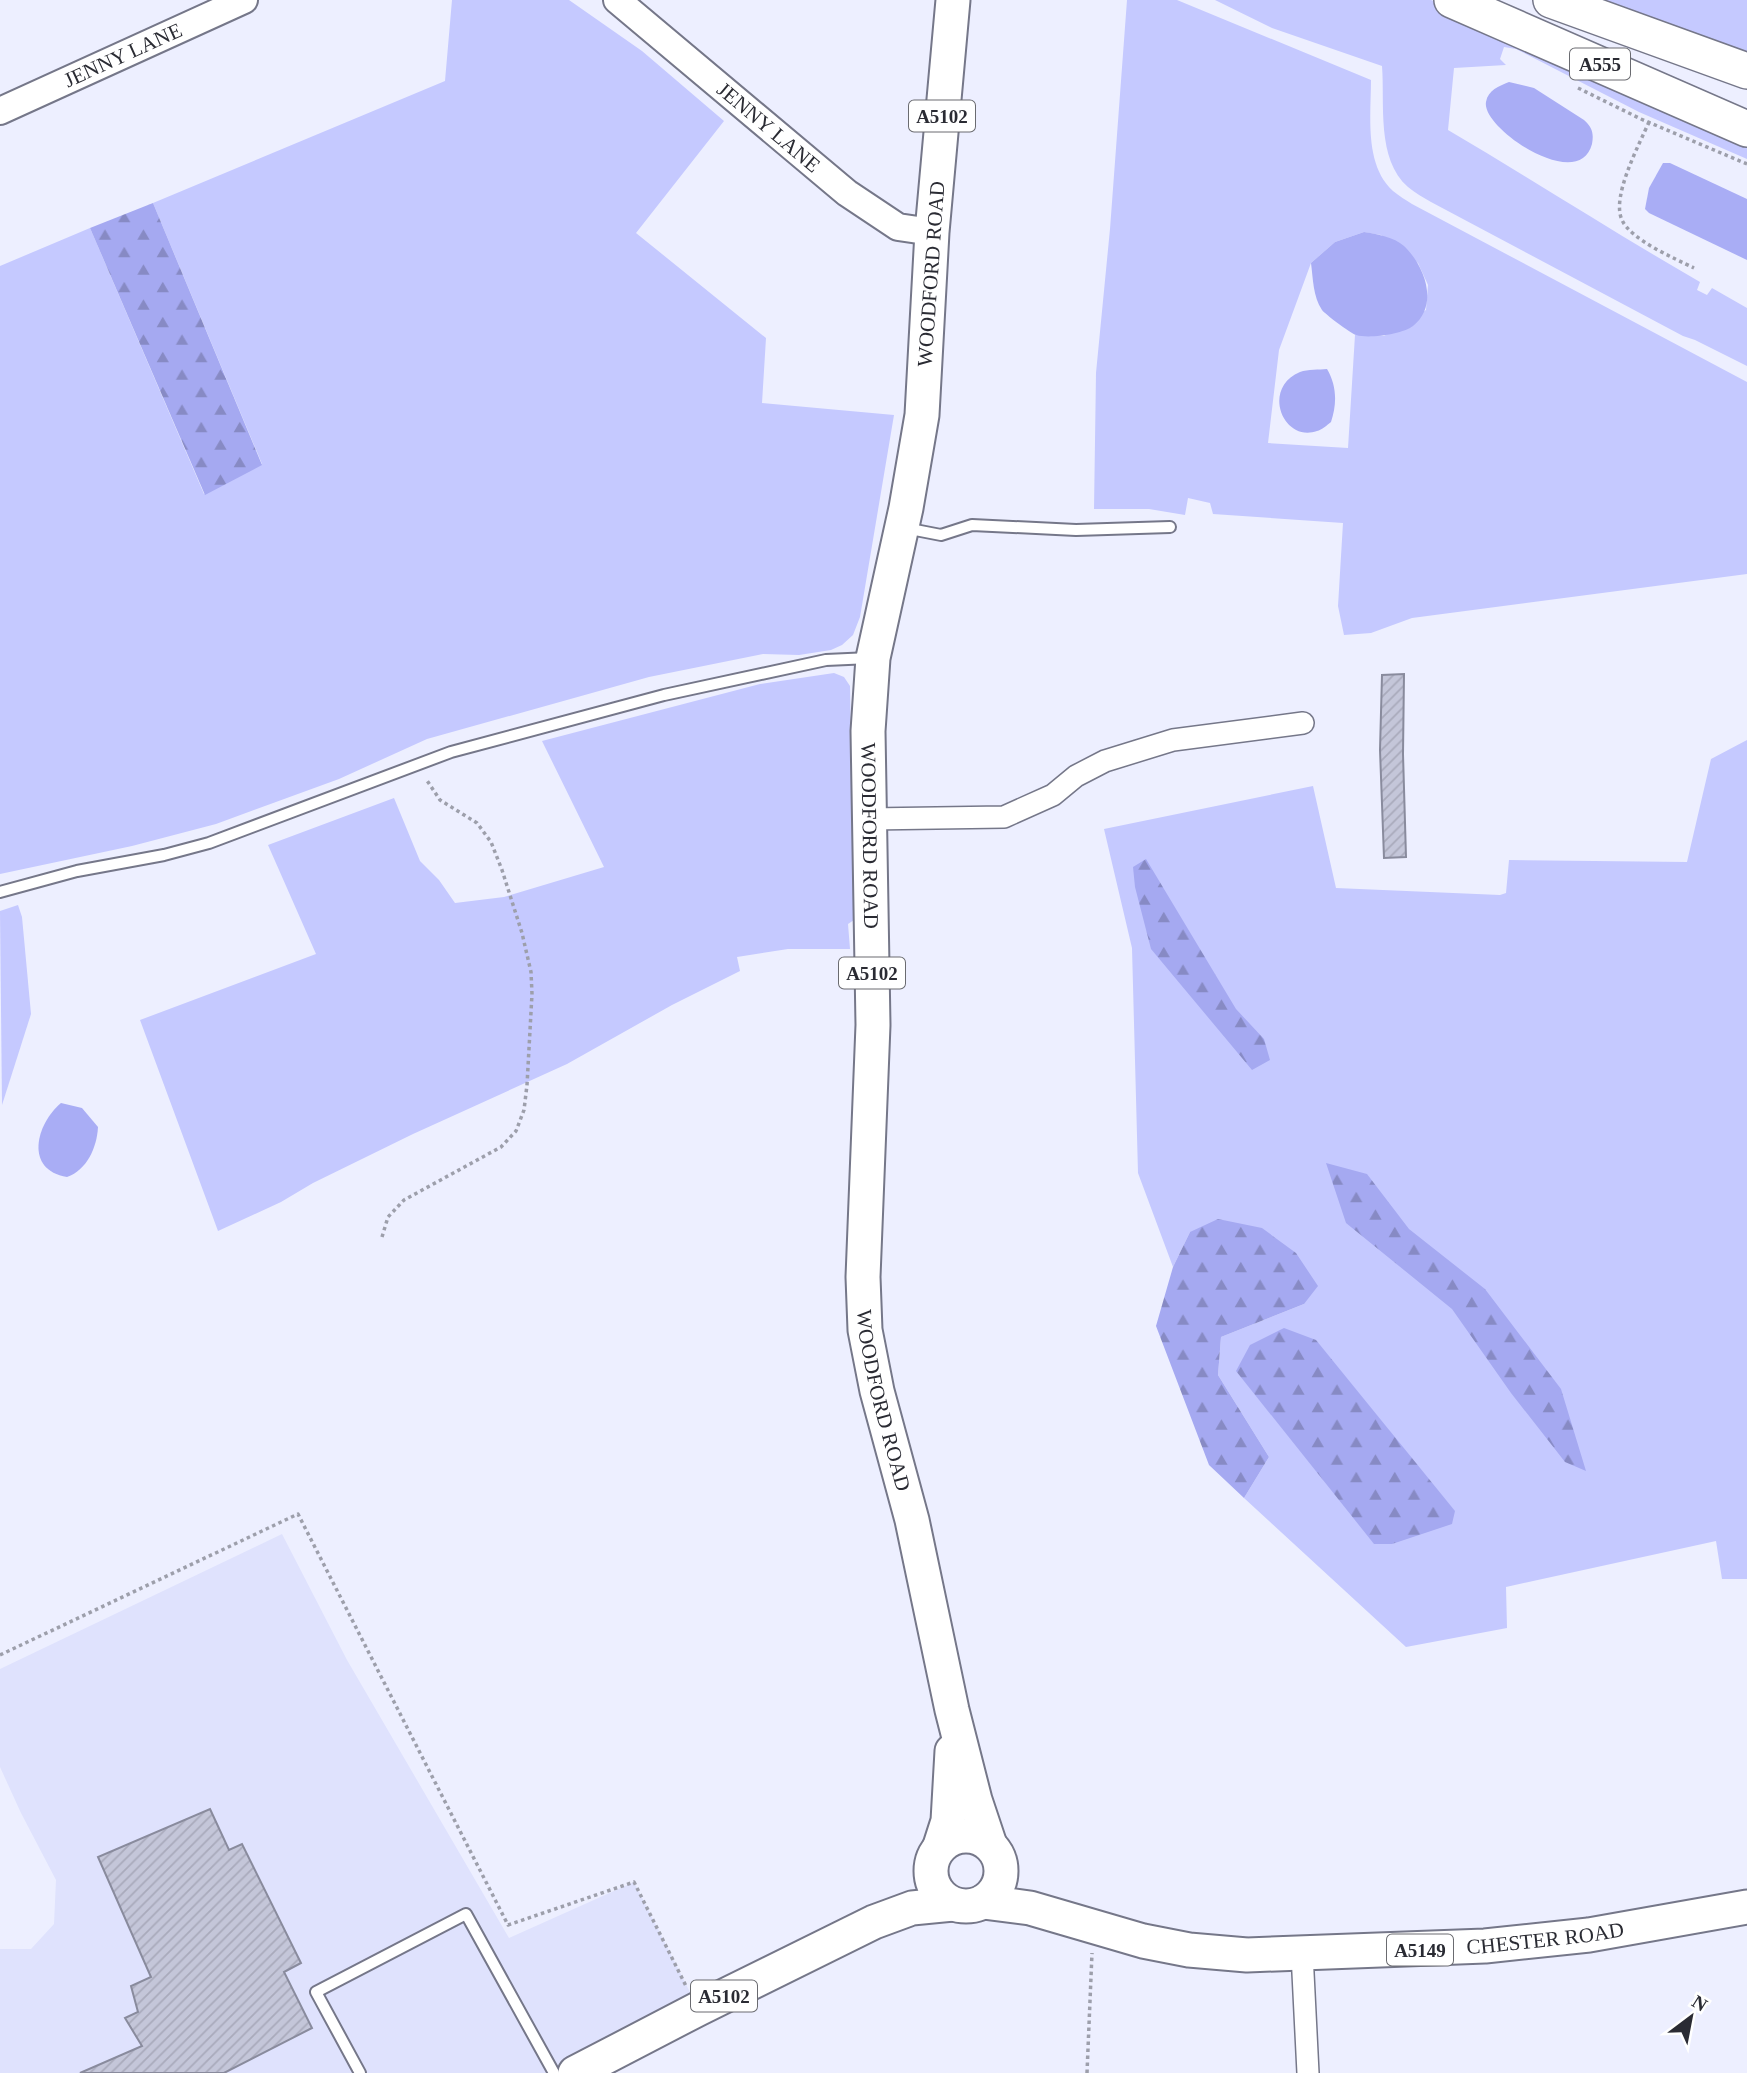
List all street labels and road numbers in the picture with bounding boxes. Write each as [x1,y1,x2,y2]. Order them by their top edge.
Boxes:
street label: JENNY LANE [60,18,186,92]
road number: A555 [1570,48,1630,80]
street label: JENNY LANE [712,77,825,177]
road number: A5102 [909,100,975,132]
street label: WOODFORD ROAD [913,180,949,368]
street label: WOODFORD ROAD [856,742,883,929]
road number: A5102 [839,958,905,988]
street label: WOODFORD ROAD [852,1309,916,1494]
street label: CHESTER ROAD [1466,1917,1626,1959]
road number: A5149 [1387,1934,1453,1966]
road number: A5102 [691,1980,757,2012]

